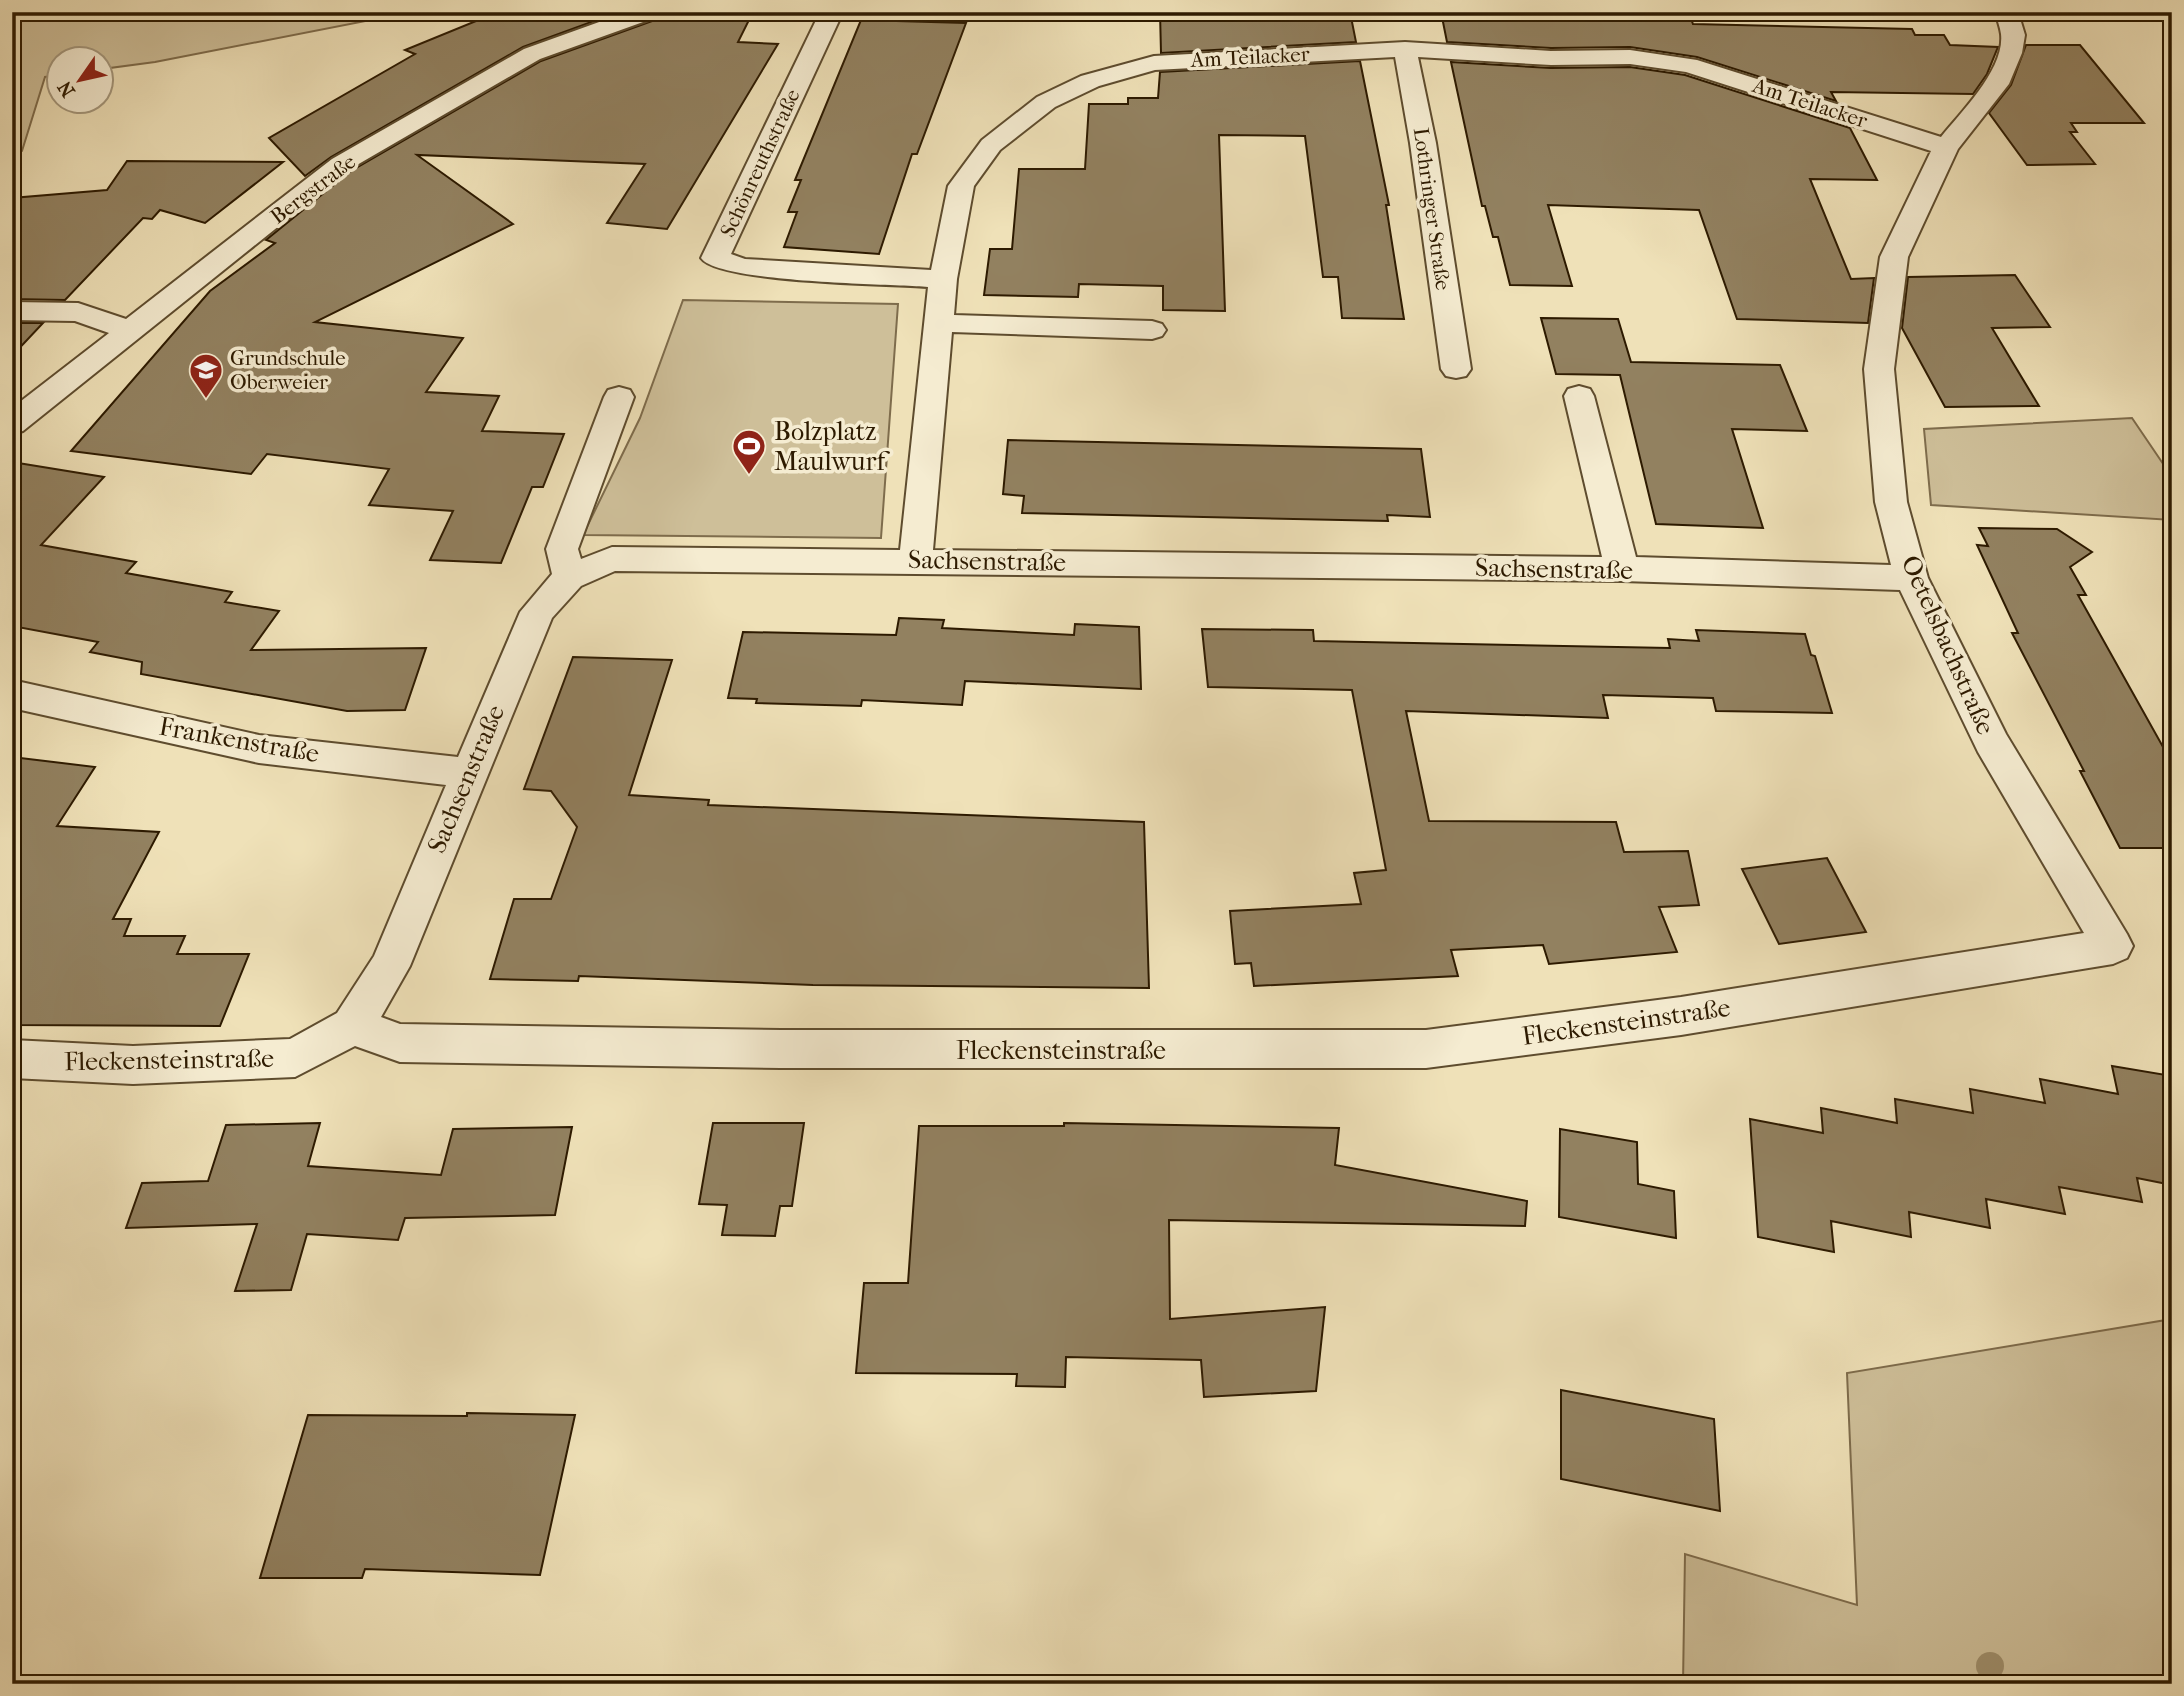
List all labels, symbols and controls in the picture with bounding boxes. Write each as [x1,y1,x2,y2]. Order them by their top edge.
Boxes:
street label: Am Teilacker [1189,42,1310,72]
north arrow [46,46,116,116]
street label: Am Teilacker [1749,73,1870,133]
text: N [53,76,80,101]
street label: Schönreuthstraße [715,85,805,241]
street label: Lothringer Straße [1409,126,1455,292]
street label: Bergstraße [266,149,360,229]
place label: Grundschule Oberweier [230,346,346,394]
school or university icon: Grundschule Oberweier [187,351,225,400]
place label: Bolzplatz Maulwurf [774,416,891,477]
sports icon: Bolzplatz Maulwurf [730,427,768,476]
street label: Sachsenstraße [908,544,1066,578]
street label: Oetelsbachstraße [1895,551,2001,740]
street label: Sachsenstraße [1475,552,1633,586]
street label: Sachsenstraße [421,700,511,858]
street label: Frankenstraße [156,711,322,769]
street label: Fleckensteinstraße [1520,992,1732,1052]
street label: Fleckensteinstraße [956,1035,1166,1066]
street label: Fleckensteinstraße [64,1043,274,1077]

